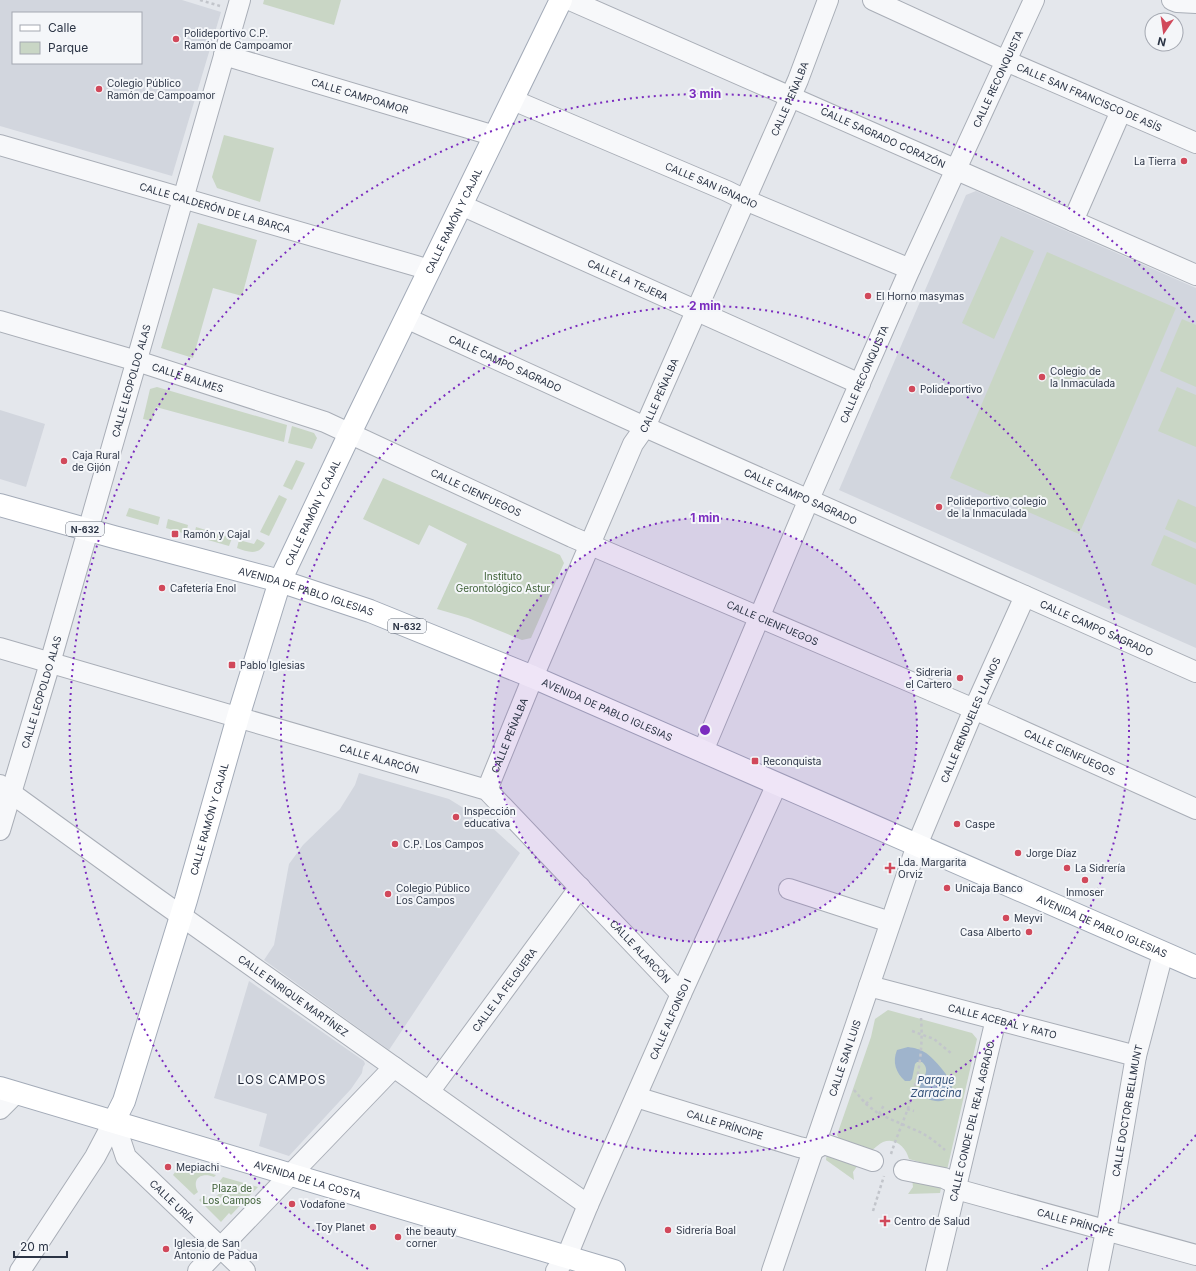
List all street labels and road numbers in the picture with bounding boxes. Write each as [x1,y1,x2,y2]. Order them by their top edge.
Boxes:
street label: CALLE RECONQUISTA [970,28,1025,129]
street label: CALLE PEÑALBA [768,60,810,138]
street label: CALLE SAN FRANCISCO DE ASÍS [1015,60,1164,134]
street label: CALLE CAMPOAMOR [310,75,411,116]
street label: CALLE SAGRADO CORAZÓN [819,104,947,170]
street label: CALLE SAN IGNACIO [664,159,760,211]
street label: CALLE RAMÓN Y CAJAL [423,166,484,276]
street label: CALLE CALDERÓN DE LA BARCA [138,180,292,235]
street label: CALLE LA TEJERA [586,257,670,303]
street label: CALLE LEOPOLDO ALAS [109,323,153,438]
street label: CALLE RECONQUISTA [837,323,891,425]
street label: CALLE CAMPO SAGRADO [447,332,564,394]
street label: CALLE PEÑALBA [637,356,681,435]
street label: CALLE BALMES [150,360,225,395]
street label: CALLE RAMÓN Y CAJAL [282,457,343,568]
street label: CALLE CIENFUEGOS [429,466,523,519]
street label: CALLE CAMPO SAGRADO [742,466,859,527]
road number: N-632 [66,522,104,536]
street label: AVENIDA DE PABLO IGLESIAS [237,564,376,618]
street label: CALLE CAMPO SAGRADO [1038,597,1156,658]
street label: CALLE CIENFUEGOS [725,598,820,648]
road number: N-632 [388,619,426,633]
street label: CALLE LEOPOLDO ALAS [19,634,63,750]
street label: CALLE RENDUELES LLANOS [938,655,1003,784]
street label: AVENIDA DE PABLO IGLESIAS [540,676,674,743]
street label: CALLE PEÑALBA [489,696,530,775]
street label: CALLE CIENFUEGOS [1022,726,1117,778]
street label: CALLE ALARCÓN [338,741,421,776]
street label: CALLE RAMÓN Y CAJAL [187,761,231,876]
street label: AVENIDA DE PABLO IGLESIAS [1035,892,1169,960]
street label: CALLE ALARCÓN [608,917,673,985]
street label: CALLE LA FELGUERA [470,945,539,1034]
street label: CALLE ENRIQUE MARTÍNEZ [236,952,351,1039]
street label: CALLE ALFONSO I [647,977,693,1061]
street label: CALLE ACEBAL Y RATO [947,1001,1058,1041]
street label: CALLE SAN LUIS [826,1018,863,1098]
street label: CALLE CONDE DEL REAL AGRADO [947,1039,997,1203]
street label: CALLE DOCTOR BELLMUNT [1109,1043,1145,1178]
street label: CALLE PRÍNCIPE [685,1107,765,1142]
street label: AVENIDA DE LA COSTA [253,1158,363,1201]
street label: CALLE URÍA [147,1177,197,1226]
street label: CALLE PRÍNCIPE [1036,1206,1116,1238]

